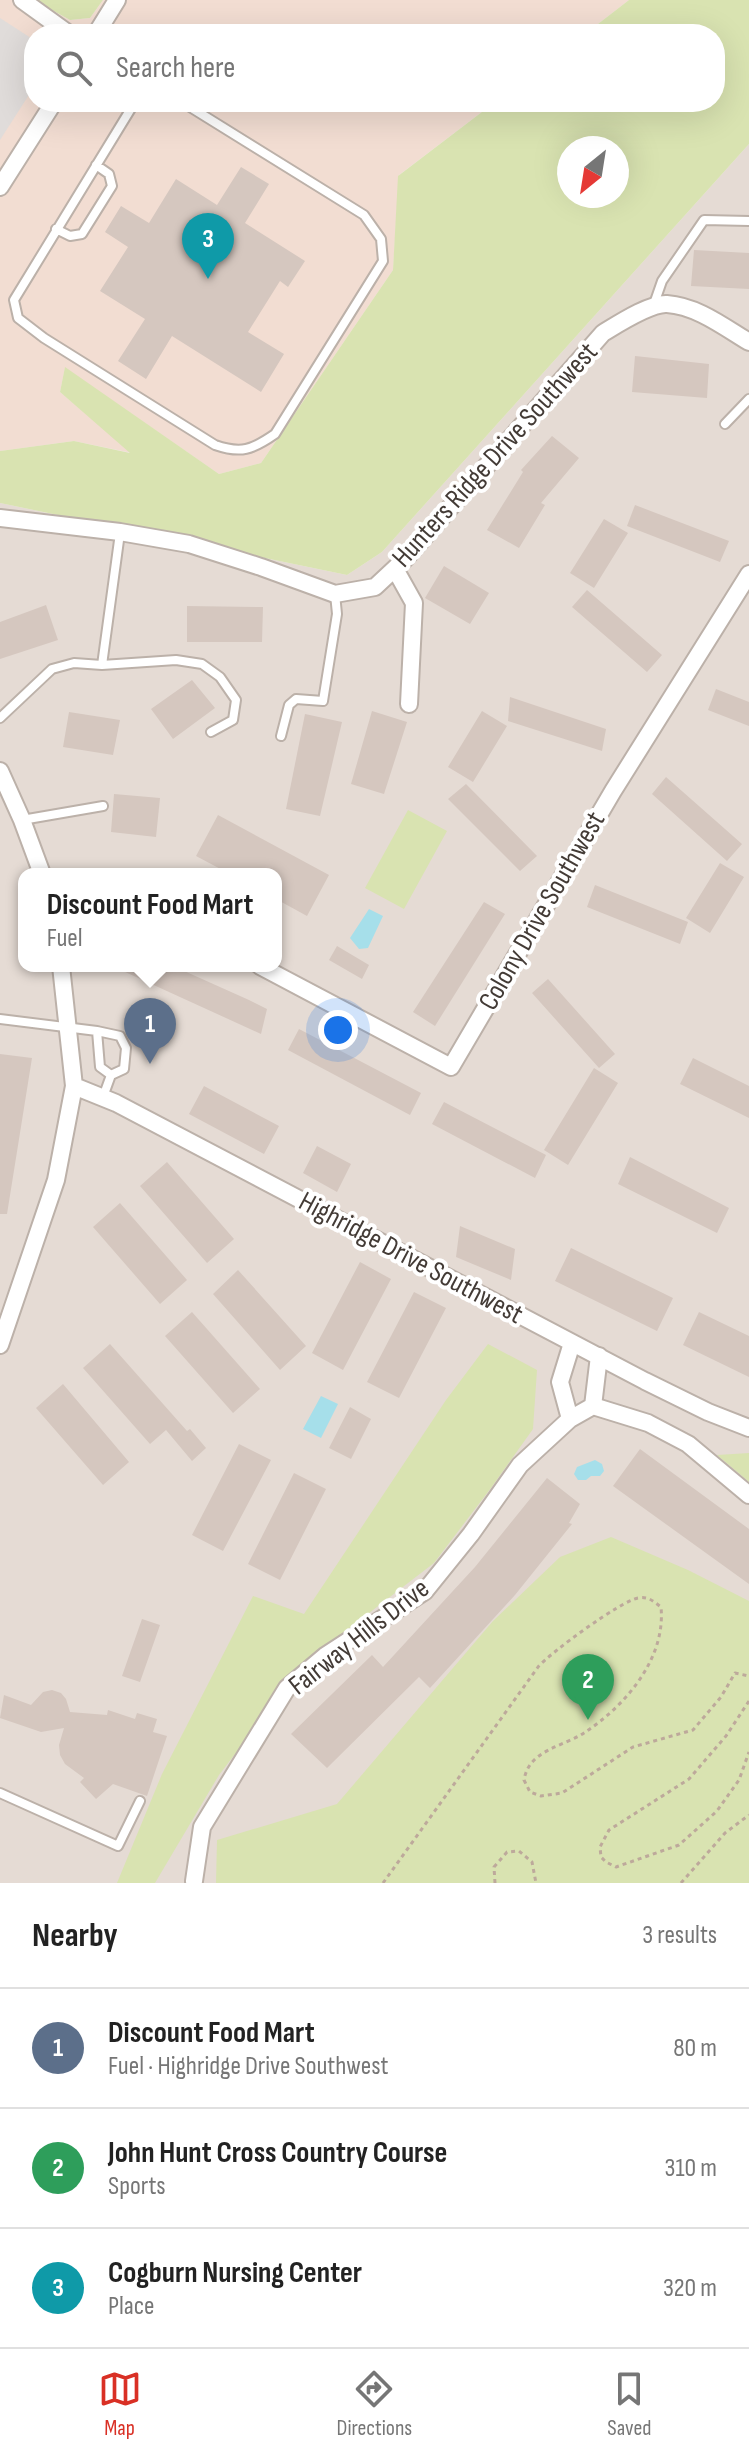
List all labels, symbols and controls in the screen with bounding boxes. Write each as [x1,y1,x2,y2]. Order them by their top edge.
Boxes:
search box [24,24,725,112]
icon: search [52,46,96,90]
text: Search here [116,50,235,86]
north arrow [557,136,629,208]
pin: 3 [182,213,234,279]
street label: Hunters Ridge Drive Southwest [385,336,605,574]
street label: Colony Drive Southwest [472,806,612,1016]
popup [18,868,282,972]
text: Discount Food Mart [47,887,253,923]
text: Fuel [47,923,83,954]
pin: 1 [124,998,176,1064]
your location [318,1010,358,1050]
street label: Highridge Drive Southwest [293,1185,529,1331]
street label: Fairway Hills Drive [282,1572,436,1702]
pin: 2 [562,1654,614,1720]
text: Nearby [32,1915,118,1956]
text: 3 results [642,1920,717,1951]
text: Discount Food Mart [108,2015,315,2051]
text: 1 [53,2033,63,2064]
text: 80 m [673,2033,717,2064]
text: Fuel · Highridge Drive Southwest [108,2051,389,2082]
text: John Hunt Cross Country Course [108,2135,447,2171]
text: 2 [52,2153,64,2184]
text: 310 m [665,2153,717,2184]
text: Sports [108,2171,166,2202]
text: Cogburn Nursing Center [108,2255,362,2291]
text: 3 [52,2273,64,2304]
text: 320 m [663,2273,717,2304]
text: Place [108,2291,155,2322]
tab: Map [98,2367,142,2442]
tab: Directions [337,2367,412,2442]
tab: Saved [607,2367,651,2442]

